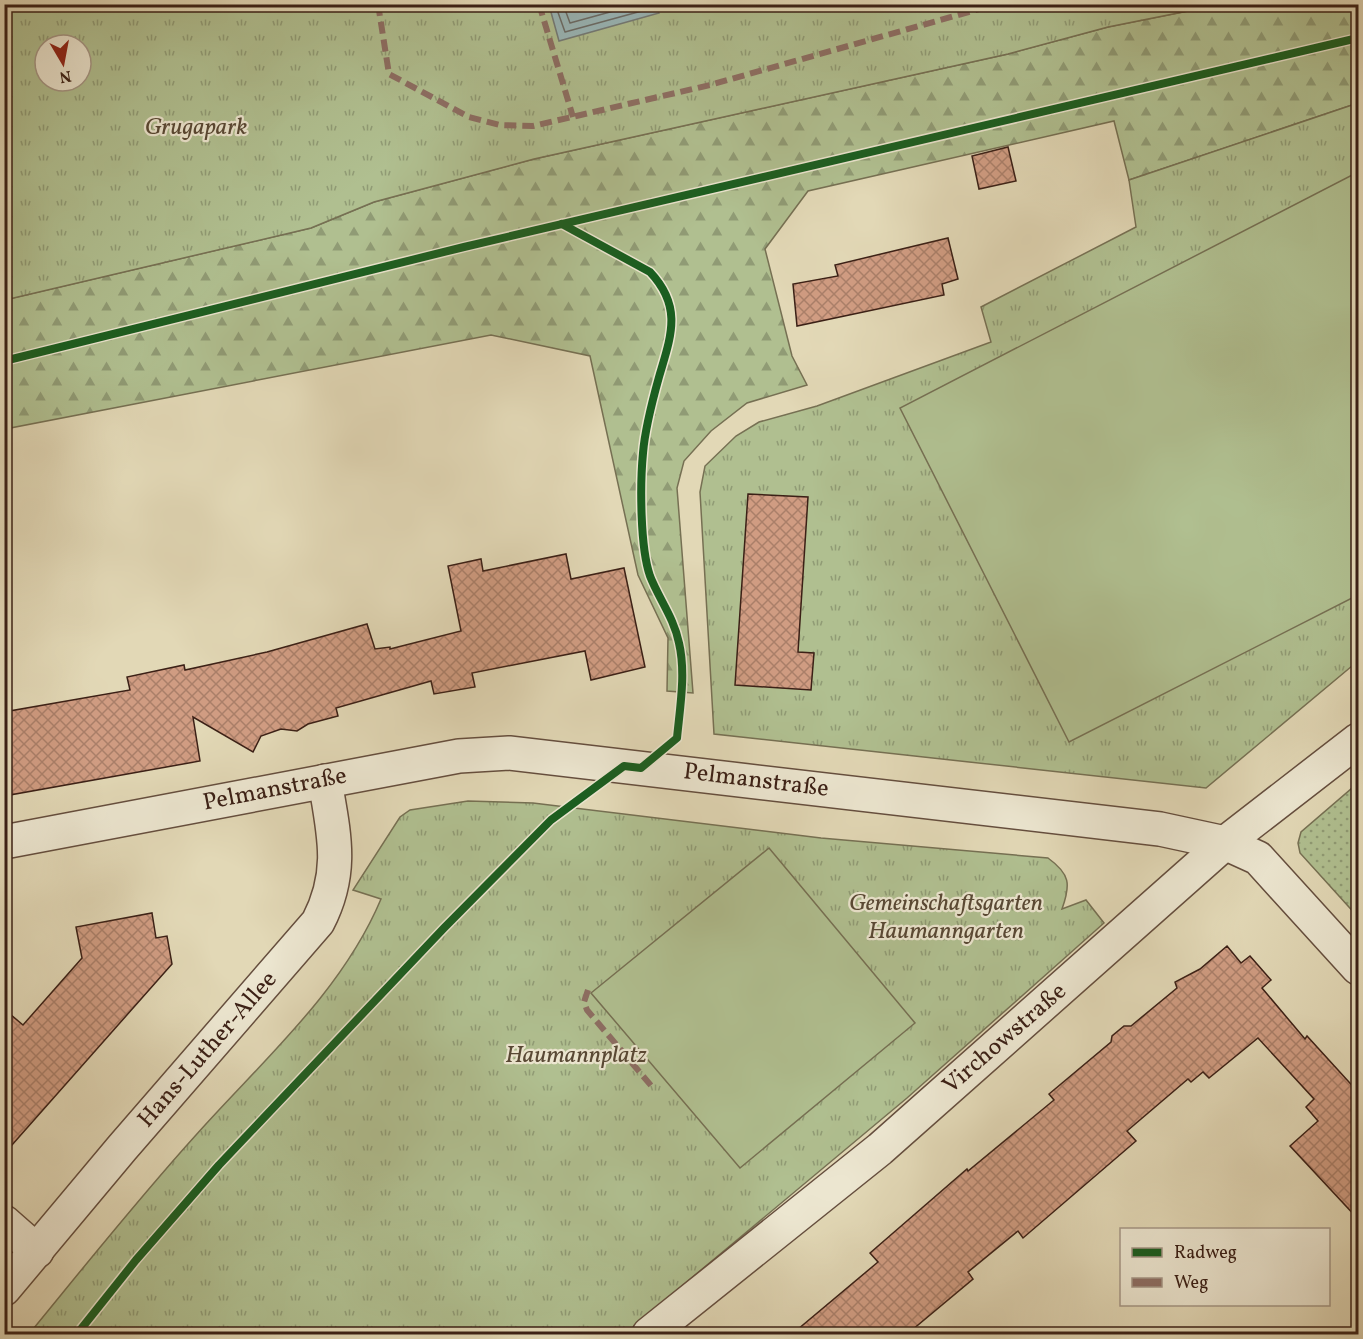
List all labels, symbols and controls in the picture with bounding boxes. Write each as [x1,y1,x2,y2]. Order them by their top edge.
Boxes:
north arrow [33,33,93,93]
text: N [57,64,73,88]
park label: Grugapark [145,111,247,145]
street label: Pelmanstraße [681,755,831,807]
street label: Pelmanstraße [200,759,350,821]
park label: Gemeinschaftsgarten Haumanngarten [849,887,1043,949]
street label: Hans-Luther-Allee [130,964,286,1136]
street label: Virchowstraße [936,975,1074,1103]
park label: Haumannplatz [505,1039,647,1073]
legend [1120,1228,1330,1306]
text: Radweg [1174,1241,1237,1266]
text: Weg [1174,1271,1208,1296]

